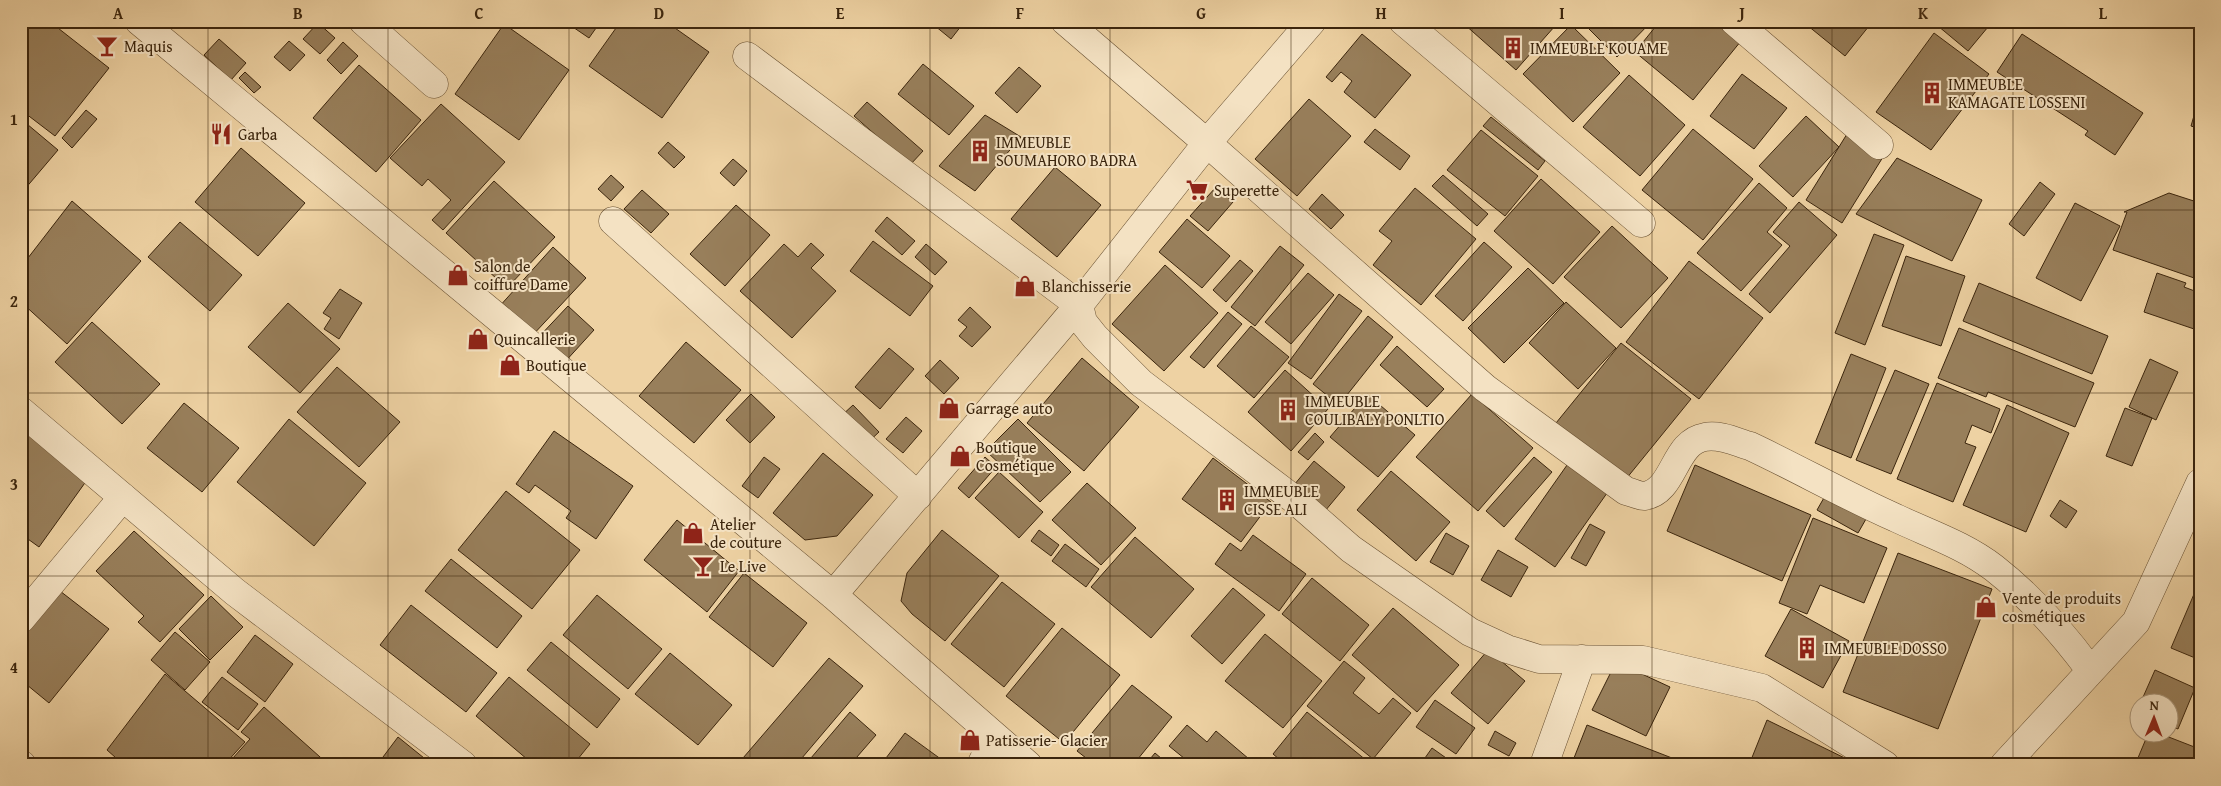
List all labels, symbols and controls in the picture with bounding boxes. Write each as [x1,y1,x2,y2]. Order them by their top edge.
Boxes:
text: A [113,1,124,25]
text: B [293,1,303,25]
text: C [474,1,484,25]
text: D [654,1,664,25]
text: E [836,1,845,25]
text: F [1016,1,1024,25]
text: G [1196,1,1206,25]
text: H [1375,1,1387,25]
text: I [1559,1,1565,25]
text: J [1736,1,1745,25]
text: K [1918,1,1929,25]
text: L [2099,1,2108,25]
bar icon: Maquis [94,33,120,59]
place label: Maquis [124,34,173,58]
building icon: IMMEUBLE KOUAME [1500,35,1526,61]
place label: IMMEUBLE KOUAME [1530,36,1668,60]
place label: IMMEUBLE KAMAGATE LOSSENI [1948,72,2085,114]
building icon: IMMEUBLE KAMAGATE LOSSENI [1919,80,1945,106]
text: 1 [10,107,18,131]
restaurant icon: Garba [208,121,234,147]
place label: Garba [238,122,278,146]
place label: IMMEUBLE SOUMAHORO BADRA [996,130,1137,172]
building icon: IMMEUBLE SOUMAHORO BADRA [967,138,993,164]
supermarket icon: Superette [1184,177,1210,203]
place label: Superette [1214,178,1279,202]
place label: Salon de coiffure Dame [474,254,568,296]
shop icon: Salon de coiffure Dame [445,262,471,288]
shop icon: Blanchisserie [1012,273,1038,299]
place label: Blanchisserie [1042,274,1131,298]
text: 2 [10,289,18,313]
shop icon: Quincallerie [465,326,491,352]
place label: Quincallerie [494,327,576,351]
shop icon: Boutique [497,352,523,378]
place label: Boutique [526,353,587,377]
place label: IMMEUBLE COULIBALY PONLTIO [1305,389,1445,431]
shop icon: Garrage auto [936,395,962,421]
place label: Garrage auto [966,396,1053,420]
building icon: IMMEUBLE COULIBALY PONLTIO [1275,397,1301,423]
place label: Boutique Cosmétique [976,435,1055,477]
shop icon: Boutique Cosmétique [947,443,973,469]
text: 3 [10,472,18,496]
place label: IMMEUBLE CISSE ALI [1244,479,1319,521]
building icon: IMMEUBLE CISSE ALI [1214,487,1240,513]
place label: Atelier de couture [710,512,782,554]
shop icon: Atelier de couture [680,520,706,546]
bar icon: Le Live [690,553,716,579]
place label: Le Live [720,554,766,578]
place label: Vente de produits cosmétiques [2002,586,2121,628]
shop icon: Vente de produits cosmétiques [1973,594,1999,620]
building icon: IMMEUBLE DOSSO [1794,635,1820,661]
place label: IMMEUBLE DOSSO [1824,636,1947,660]
text: 4 [10,655,18,679]
north arrow [2128,694,2178,744]
text: N [2149,695,2160,715]
shop icon: Patisserie- Glacier [957,727,983,753]
place label: Patisserie- Glacier [986,728,1108,752]

